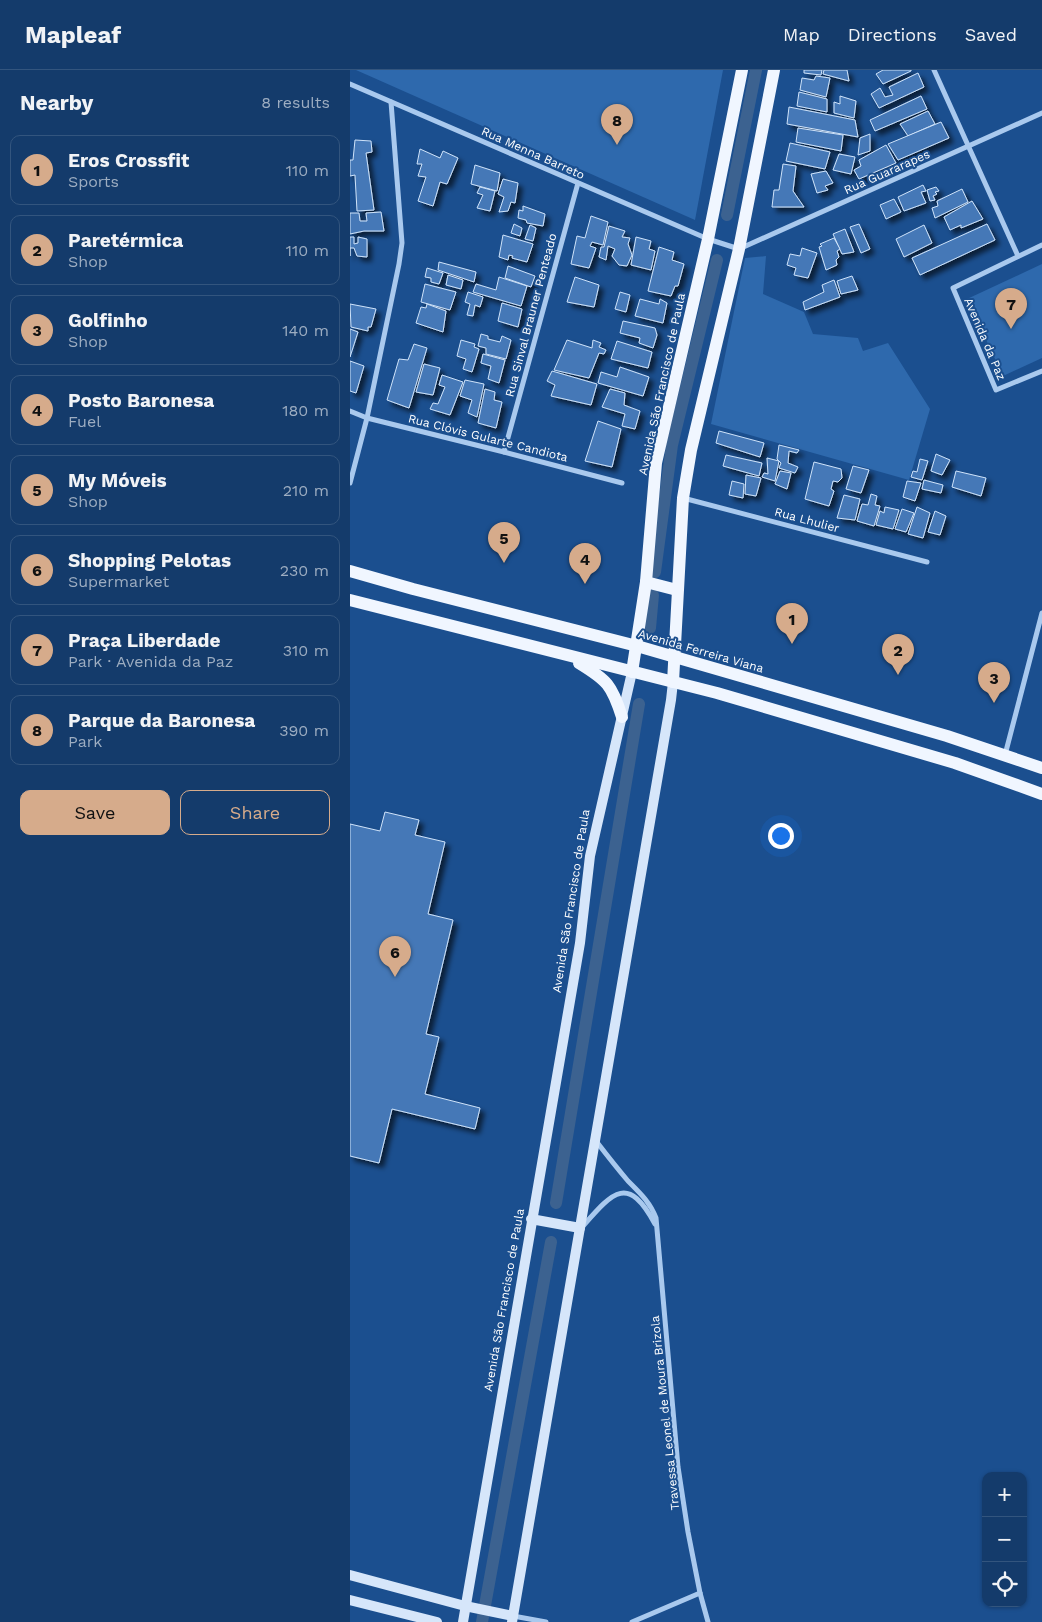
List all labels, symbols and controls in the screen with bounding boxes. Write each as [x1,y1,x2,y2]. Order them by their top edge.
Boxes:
text: Mapleaf [25,21,121,49]
text: Map [783,24,820,45]
text: Directions [848,24,937,45]
text: Saved [965,24,1017,45]
text: Nearby [20,90,93,115]
text: 8 results [261,93,330,112]
pin: 8 [601,104,633,145]
street label: Rua Menna Barreto [479,124,587,182]
street label: Rua Guararapes [842,147,932,197]
text: Eros Crossfit [68,149,189,172]
text: 1 [34,161,40,180]
text: 110 m [286,161,329,180]
text: Sports [68,172,119,191]
text: Paretérmica [68,229,183,252]
street label: Rua Sinval Brauner Penteado [502,232,560,398]
text: 2 [32,241,42,260]
text: 110 m [286,241,329,260]
text: Shop [68,252,108,271]
pin: 7 [995,288,1027,329]
street label: Avenida São Francisco de Paula [636,292,688,476]
street label: Avenida da Paz [961,296,1009,382]
text: Golfinho [68,309,148,332]
text: 3 [32,321,42,340]
text: 140 m [282,321,329,340]
text: Shop [68,332,108,351]
text: Posto Baronesa [68,389,214,412]
text: 4 [32,401,42,420]
text: 180 m [282,401,329,420]
street label: Rua Clóvis Gularte Candiota [407,411,569,465]
text: Fuel [68,412,101,431]
text: My Móveis [68,469,167,492]
text: 5 [32,481,42,500]
text: 210 m [283,481,329,500]
text: Shop [68,492,108,511]
street label: Rua Lhulier [773,505,841,535]
pin: 5 [488,522,520,563]
pin: 4 [569,543,601,584]
text: Shopping Pelotas [68,549,231,572]
text: 6 [32,561,42,580]
text: 230 m [280,561,329,580]
text: Supermarket [68,572,169,591]
pin: 1 [776,603,808,644]
street label: Avenida Ferreira Viana [637,626,765,676]
text: Praça Liberdade [68,629,220,652]
pin: 2 [882,634,914,675]
text: 7 [32,641,42,660]
text: 310 m [283,641,329,660]
text: Park · Avenida da Paz [68,652,233,671]
pin: 3 [978,662,1010,703]
text: Parque da Baronesa [68,709,255,732]
text: 8 [32,721,42,740]
text: 390 m [279,721,329,740]
text: Park [68,732,102,751]
button: Save [20,790,170,835]
button: Share [180,790,330,835]
street label: Avenida São Francisco de Paula [550,808,592,994]
your location [768,823,794,849]
pin: 6 [379,936,411,977]
street label: Avenida São Francisco de Paula [481,1207,527,1393]
street label: Travessa Leonel de Moura Brizola [648,1315,682,1511]
map controls [982,1472,1027,1607]
button: + [982,1472,1027,1517]
button: − [982,1517,1027,1562]
button: locate [982,1562,1027,1607]

